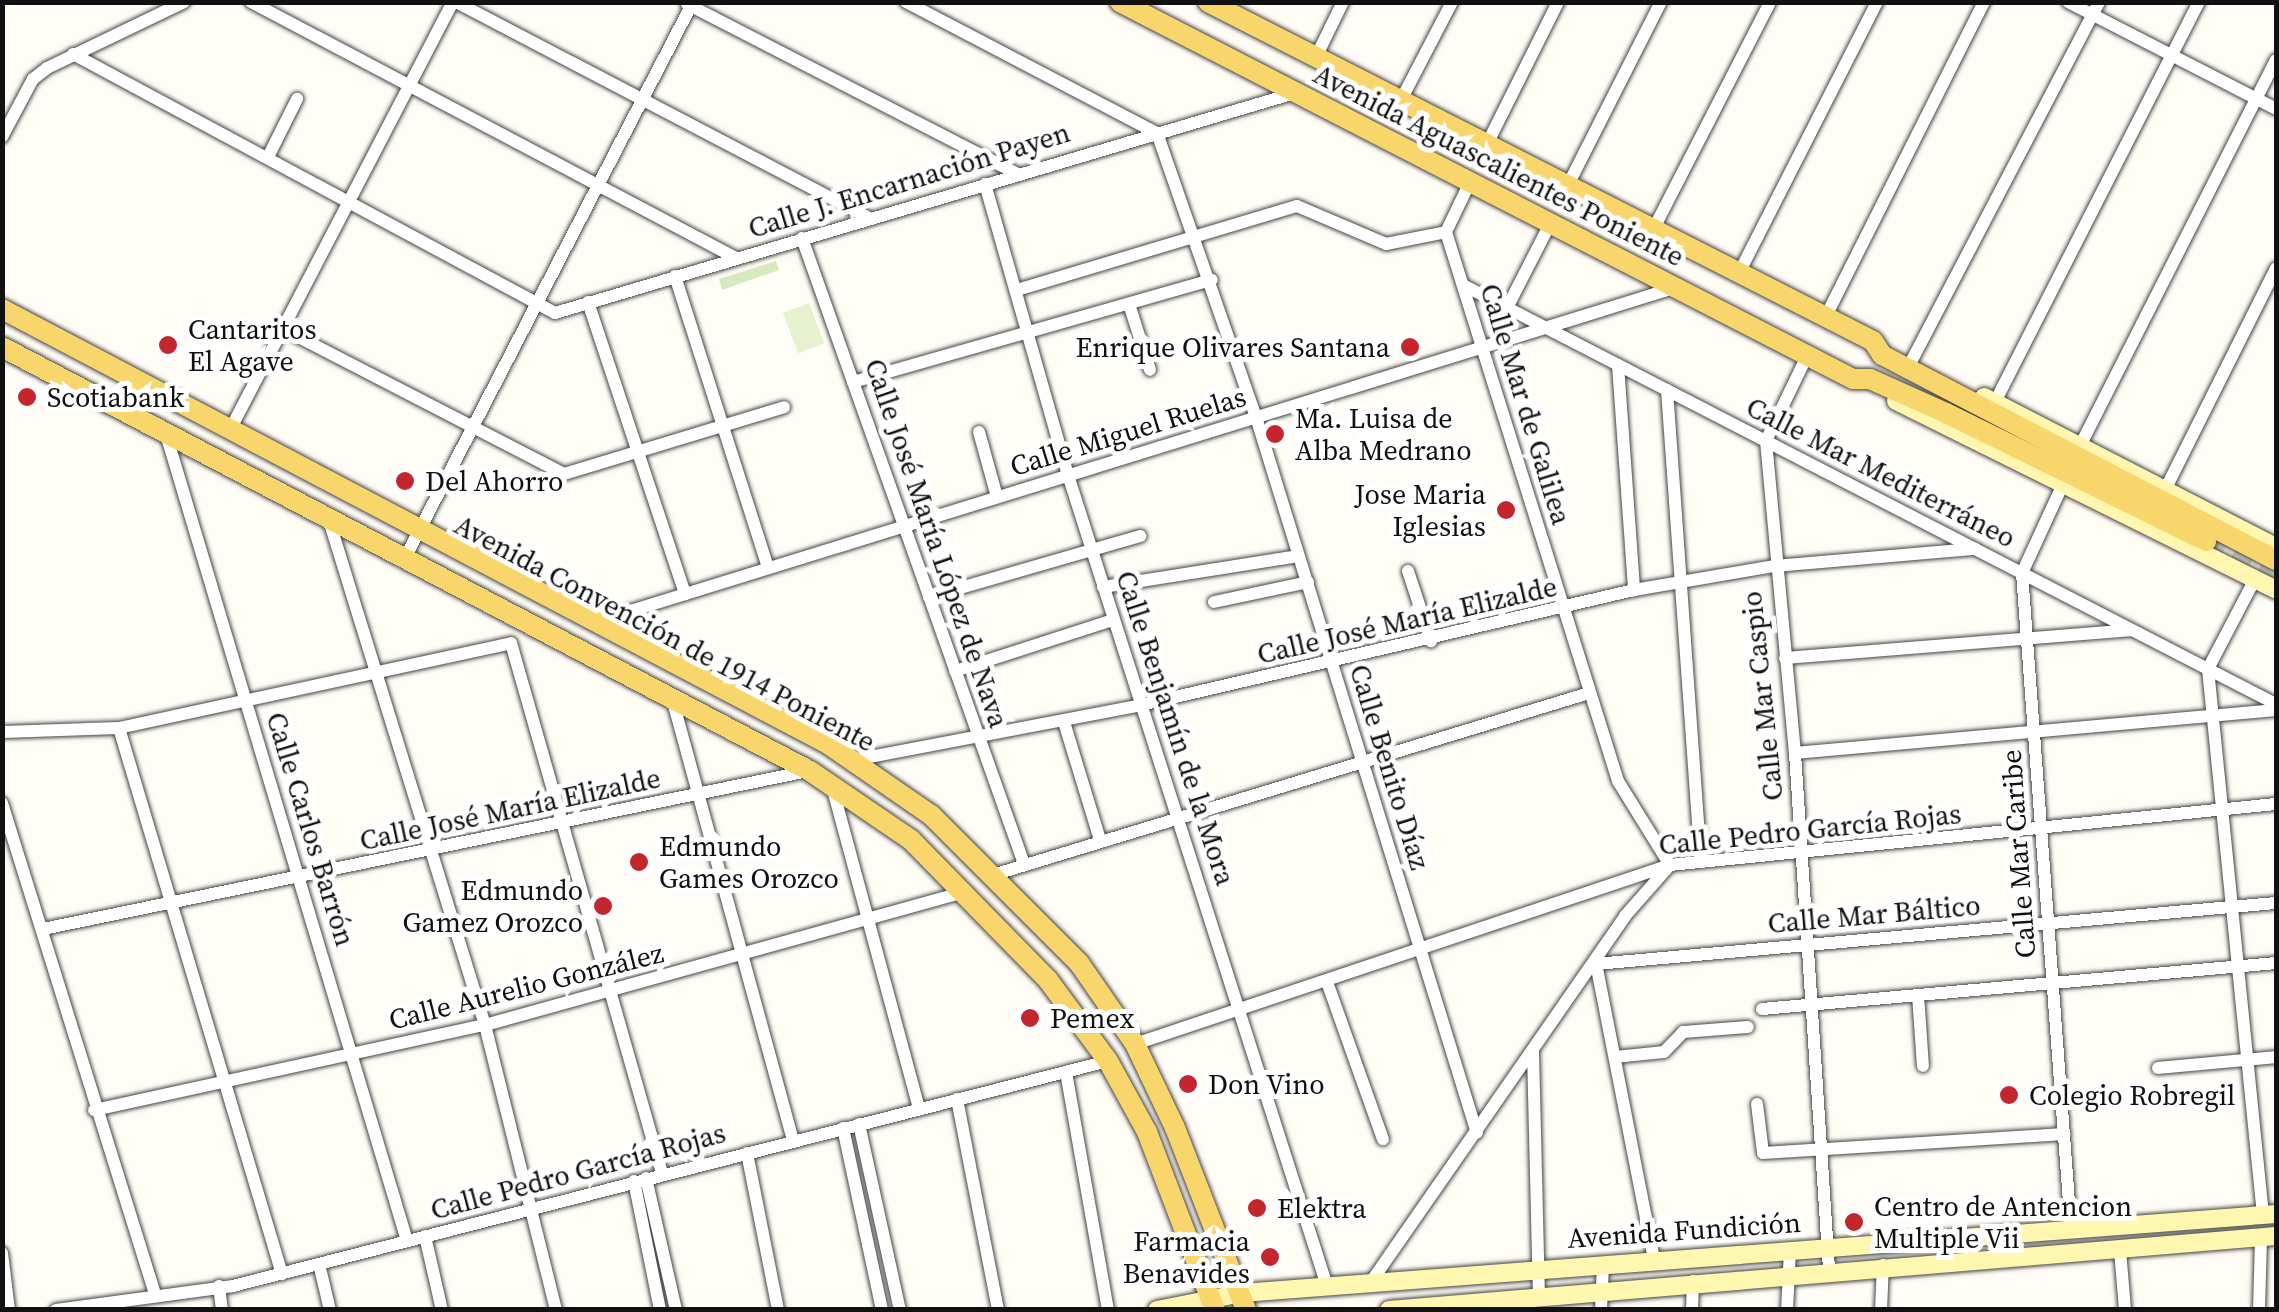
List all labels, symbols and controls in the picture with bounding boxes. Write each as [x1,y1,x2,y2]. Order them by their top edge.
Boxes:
street label: Avenida Aguascalientes Poniente [1308,57,1690,273]
street label: Calle J. Encarnación Payen [744,115,1074,245]
street label: Calle Mar de Galilea [1473,280,1579,528]
place label: Cantaritos El Agave [188,312,317,378]
place label: Enrique Olivares Santana [1075,330,1390,364]
marker: Cantaritos El Agave [157,334,179,356]
marker: Enrique Olivares Santana [1399,336,1421,358]
street label: Calle José María López de Nava [858,354,1016,732]
street label: Calle Miguel Ruelas [1006,379,1250,483]
place label: Scotiabank [47,380,184,414]
marker: Scotiabank [16,386,38,408]
street label: Calle Mar Mediterráneo [1741,390,2021,554]
place label: Ma. Luisa de Alba Medrano [1295,401,1472,467]
marker: Ma. Luisa de Alba Medrano [1264,423,1286,445]
place label: Del Ahorro [425,464,563,498]
marker: Del Ahorro [394,470,416,492]
place label: Jose Maria Iglesias [1355,477,1486,543]
marker: Jose Maria Iglesias [1495,499,1517,521]
street label: Avenida Convención de 1914 Poniente [449,507,881,759]
street label: Calle Benjamín de la Mora [1109,567,1243,889]
street label: Calle José María Elizalde [1254,569,1560,671]
street label: Calle Mar Caspio [1734,590,1790,802]
street label: Calle Benito Díaz [1343,660,1437,874]
street label: Calle Carlos Barrón [259,708,363,950]
street label: Calle Mar Caribe [1994,749,2042,959]
street label: Calle José María Elizalde [357,761,663,857]
street label: Calle Pedro García Rojas [1657,796,1963,862]
place label: Edmundo Games Orozco [659,829,839,895]
marker: Edmundo Games Orozco [628,851,650,873]
place label: Edmundo Gamez Orozco [402,873,583,939]
street label: Calle Mar Báltico [1766,888,1982,940]
marker: Edmundo Gamez Orozco [592,895,614,917]
street label: Calle Aurelio González [385,936,667,1036]
place label: Pemex [1050,1001,1134,1035]
marker: Pemex [1019,1007,1041,1029]
place label: Don Vino [1208,1067,1325,1101]
marker: Don Vino [1177,1073,1199,1095]
place label: Colegio Robregil [2029,1078,2235,1112]
marker: Colegio Robregil [1998,1084,2020,1106]
street label: Calle Pedro García Rojas [427,1115,729,1227]
place label: Centro de Antencion Multiple Vii [1874,1189,2132,1255]
place label: Elektra [1277,1191,1366,1225]
marker: Elektra [1246,1197,1268,1219]
street label: Avenida Fundición [1566,1205,1802,1255]
marker: Centro de Antencion Multiple Vii [1843,1211,1865,1233]
place label: Farmacia Benavides [1123,1224,1250,1290]
marker: Farmacia Benavides [1259,1246,1281,1268]

